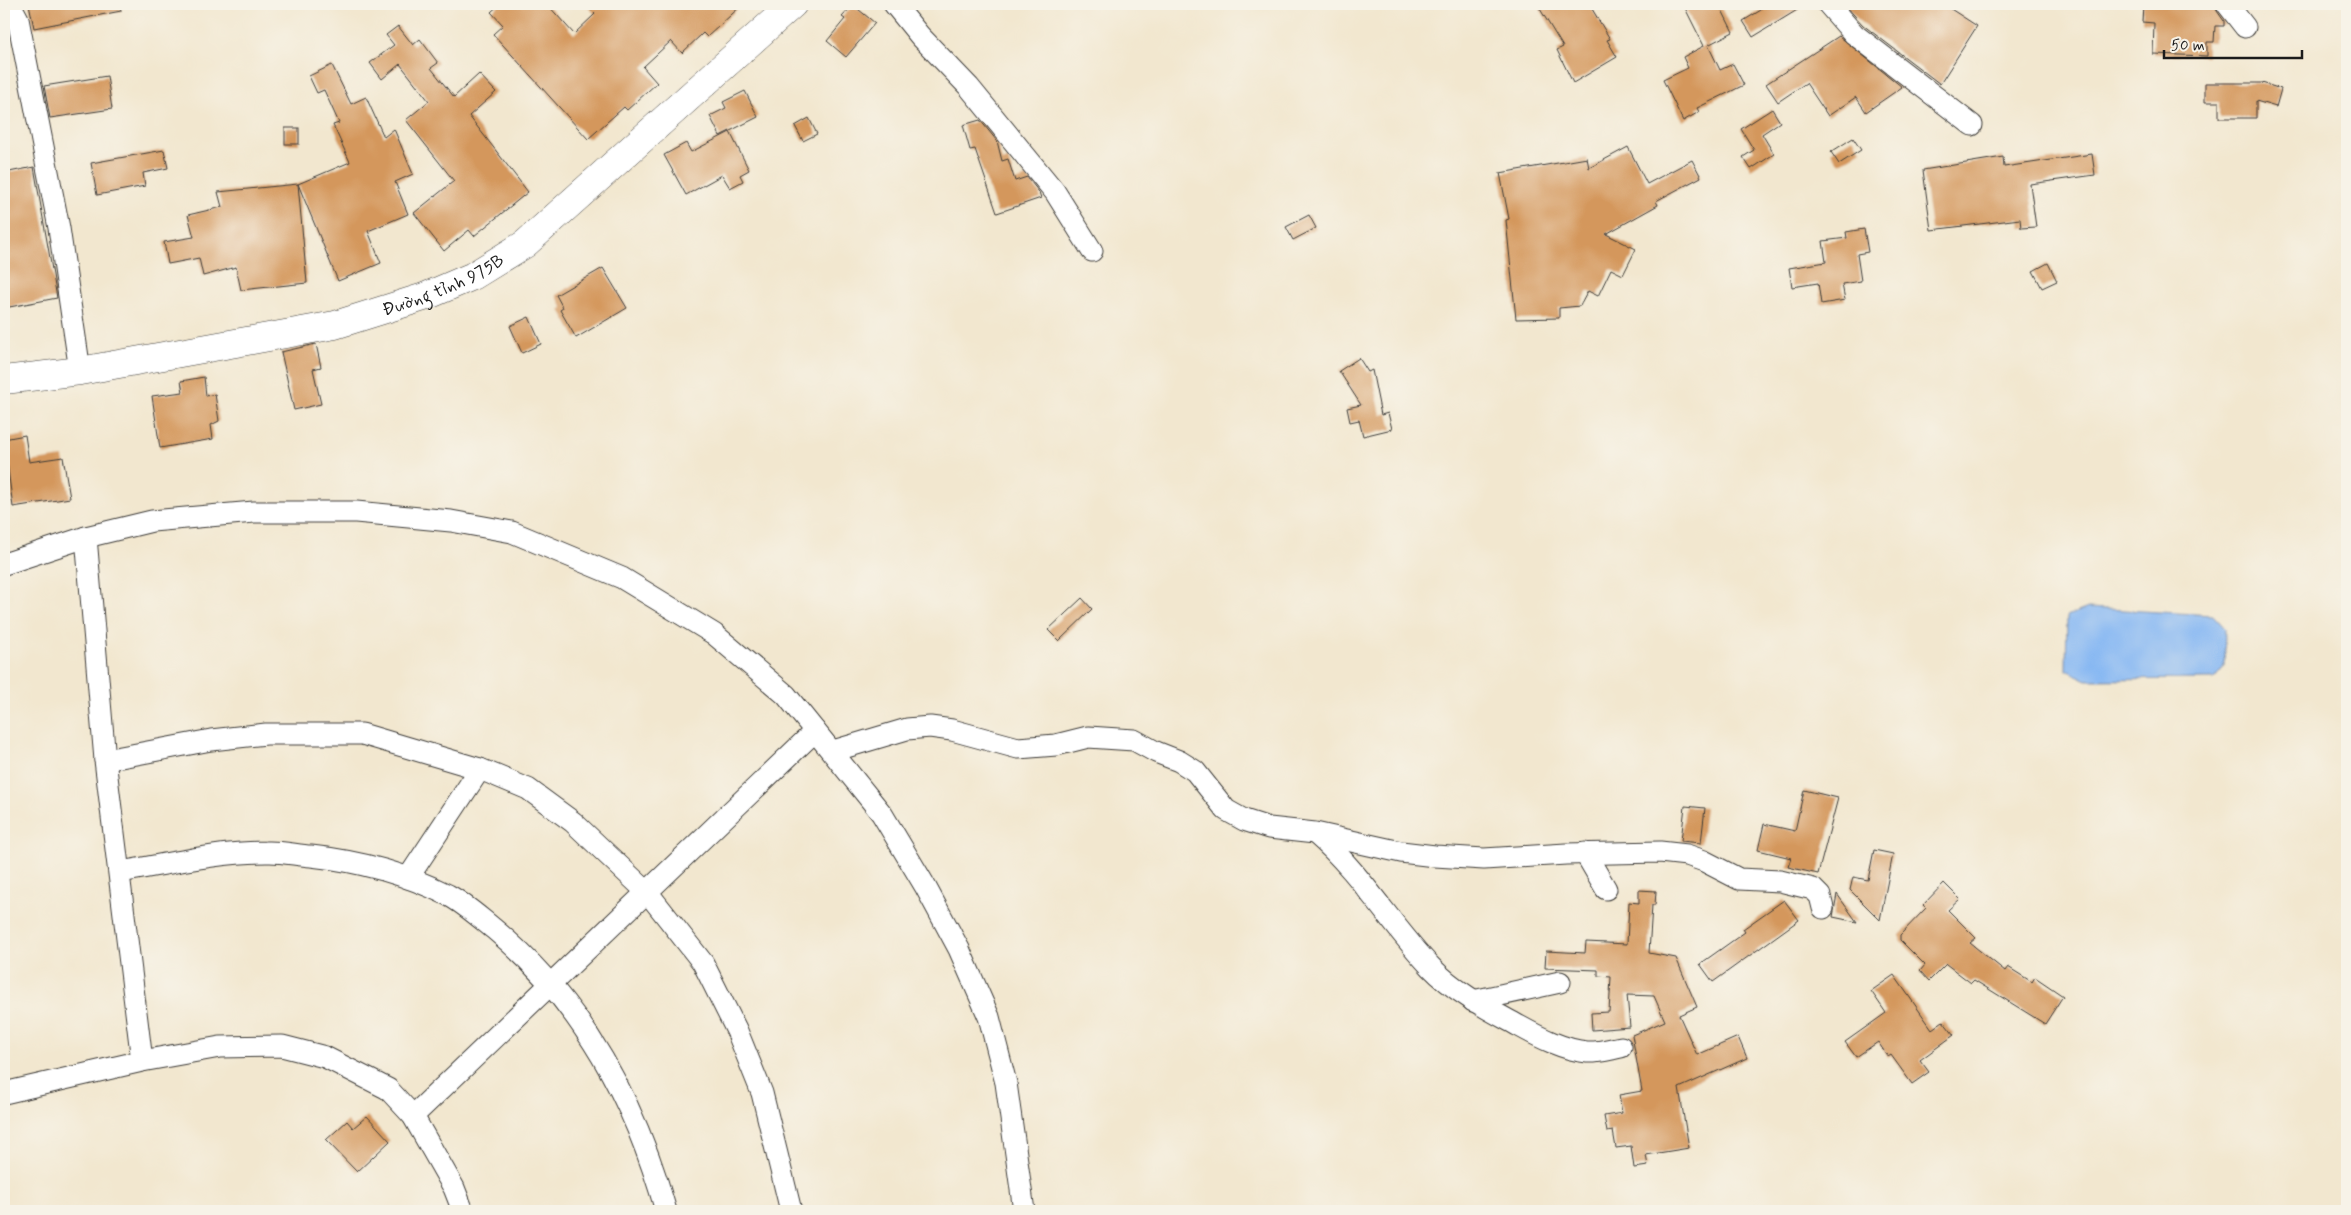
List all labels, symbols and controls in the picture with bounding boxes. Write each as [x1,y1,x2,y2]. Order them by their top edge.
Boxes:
scale bar [2164,28,2301,60]
text: 50 m [2171,36,2205,56]
street label: Đường tỉnh 975B [379,249,509,322]

